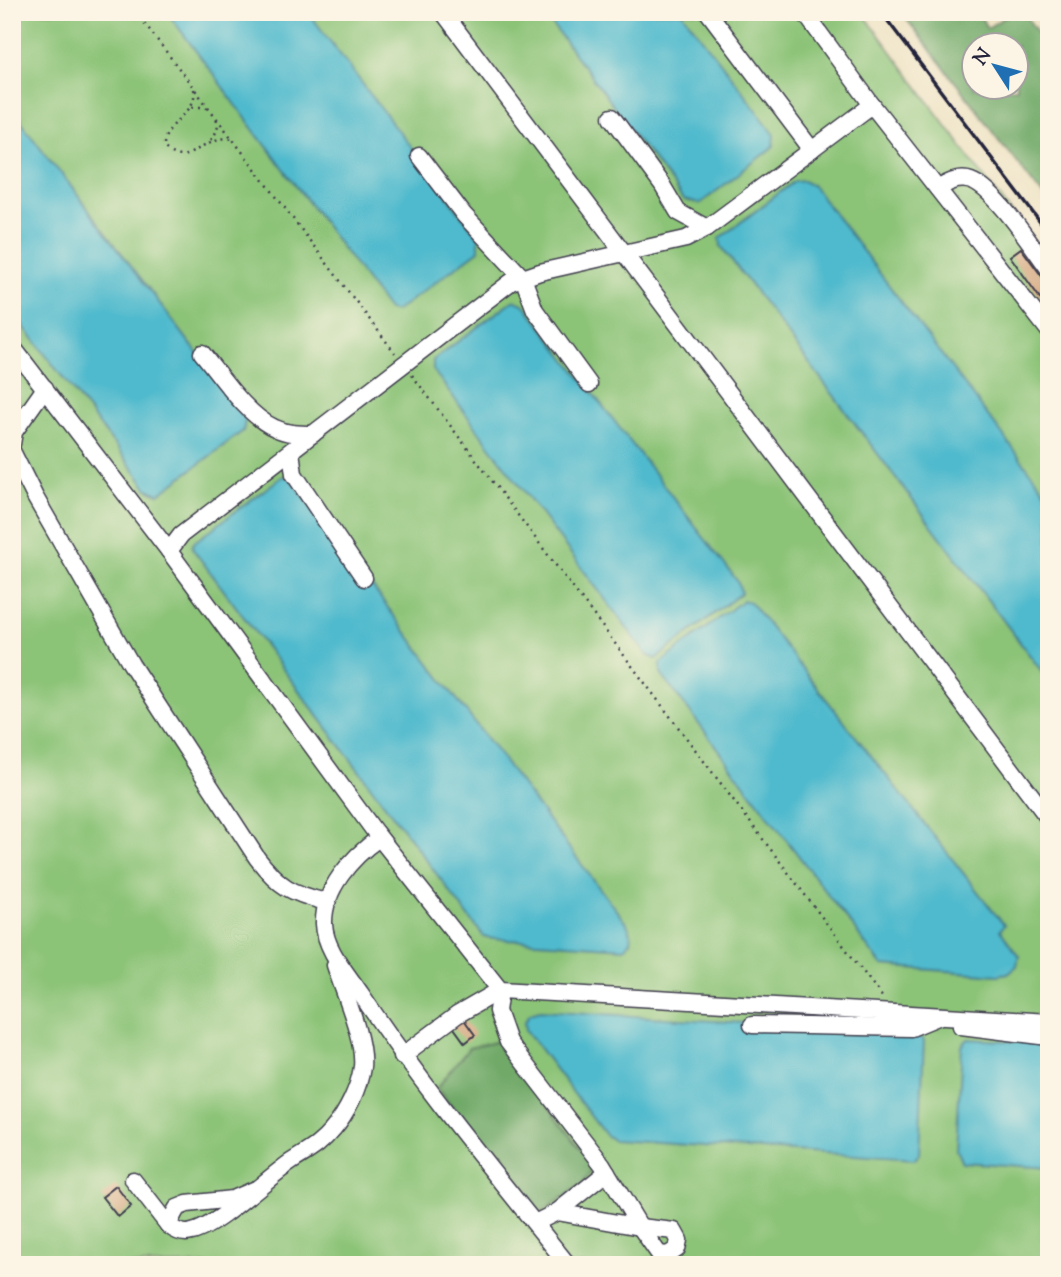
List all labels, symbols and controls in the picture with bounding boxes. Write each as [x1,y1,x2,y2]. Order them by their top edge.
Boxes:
north arrow [960,32,1030,102]
text: N [968,43,999,72]

